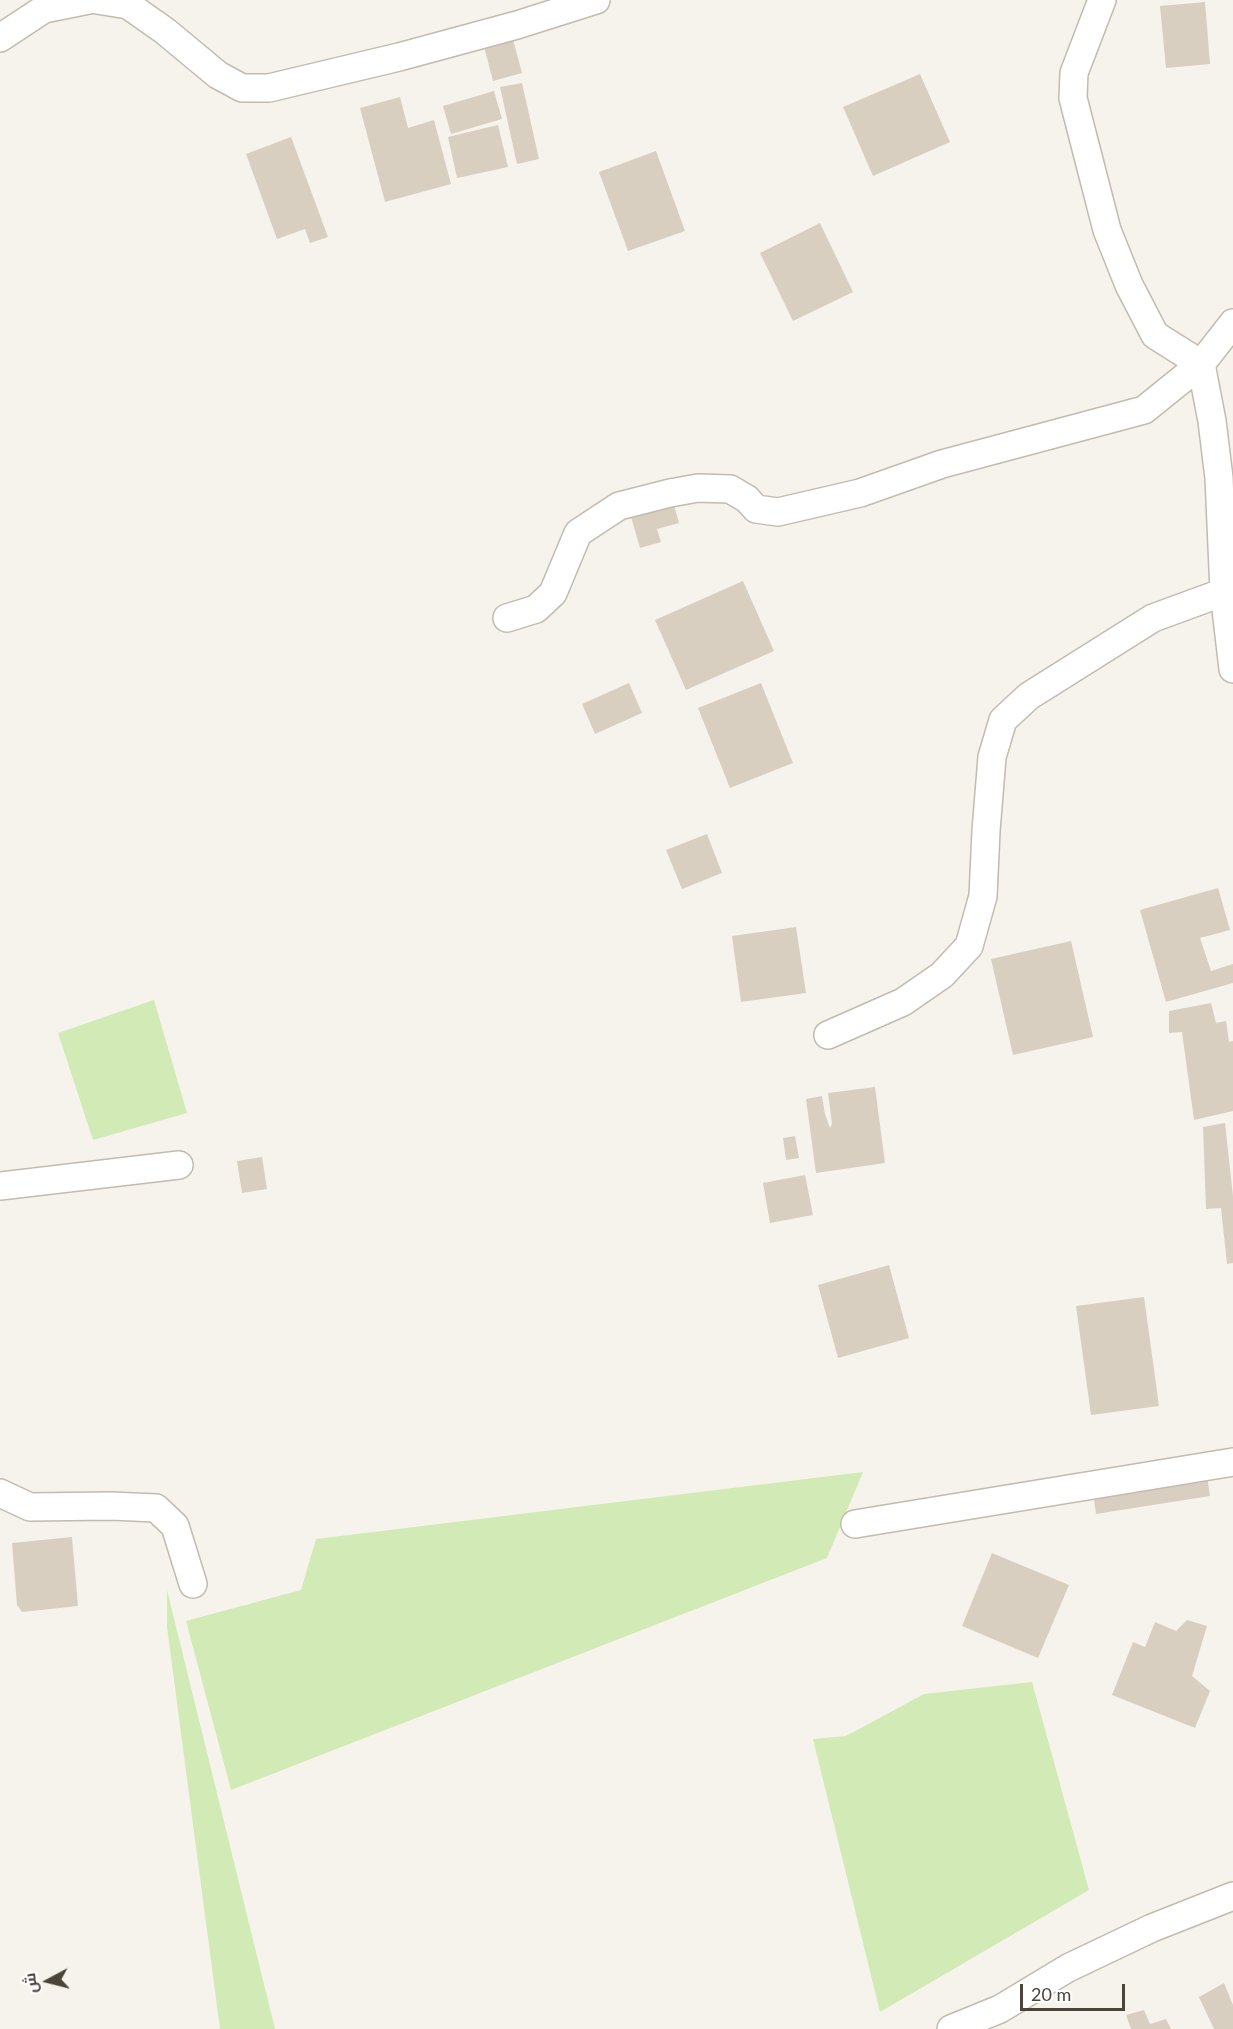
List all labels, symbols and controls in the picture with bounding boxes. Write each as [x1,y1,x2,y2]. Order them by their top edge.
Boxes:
north arrow [18,1951,78,2011]
text: ش [19,1972,40,1995]
scale bar [1023,1972,1128,2010]
text: 20 m [1031,1983,1071,2005]

